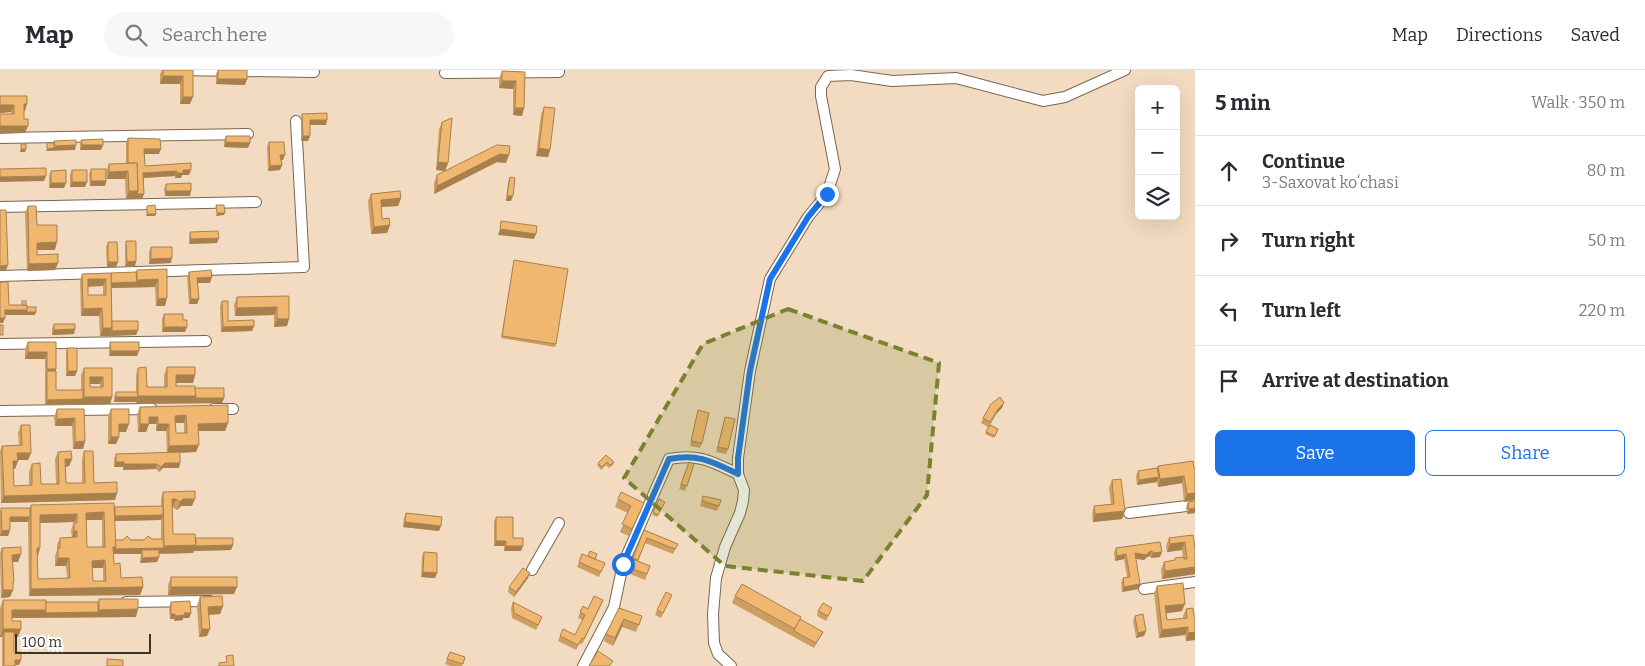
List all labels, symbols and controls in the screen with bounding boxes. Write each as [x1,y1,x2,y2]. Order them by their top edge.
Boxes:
search box [104,12,454,57]
text: Map [25,21,74,49]
icon: search [122,21,150,49]
text: Search here [162,23,267,46]
text: Map [1392,24,1428,46]
text: Directions [1456,24,1543,46]
text: Saved [1571,24,1620,46]
map controls [1135,85,1180,220]
button: + [1135,85,1180,130]
text: 5 min [1215,90,1271,116]
text: Walk · 350 m [1531,93,1625,112]
button: − [1135,130,1180,175]
text: Continue [1262,150,1345,173]
icon: ahead [1215,157,1243,185]
text: 80 m [1587,161,1625,180]
text: 3-Saxovat koʻchasi [1262,173,1399,192]
button: layers [1135,175,1180,220]
route end [816,183,839,206]
icon: right [1215,227,1243,255]
text: Turn right [1262,229,1355,252]
text: 50 m [1588,231,1625,250]
icon: left [1215,297,1243,325]
text: Turn left [1262,299,1341,322]
text: 220 m [1579,301,1625,320]
icon: arrive [1215,367,1243,395]
text: Arrive at destination [1262,369,1449,392]
button: Save [1215,430,1415,476]
button: Share [1425,430,1625,476]
route start [612,553,635,576]
scale bar [15,631,151,654]
text: 100 m [22,634,62,651]

